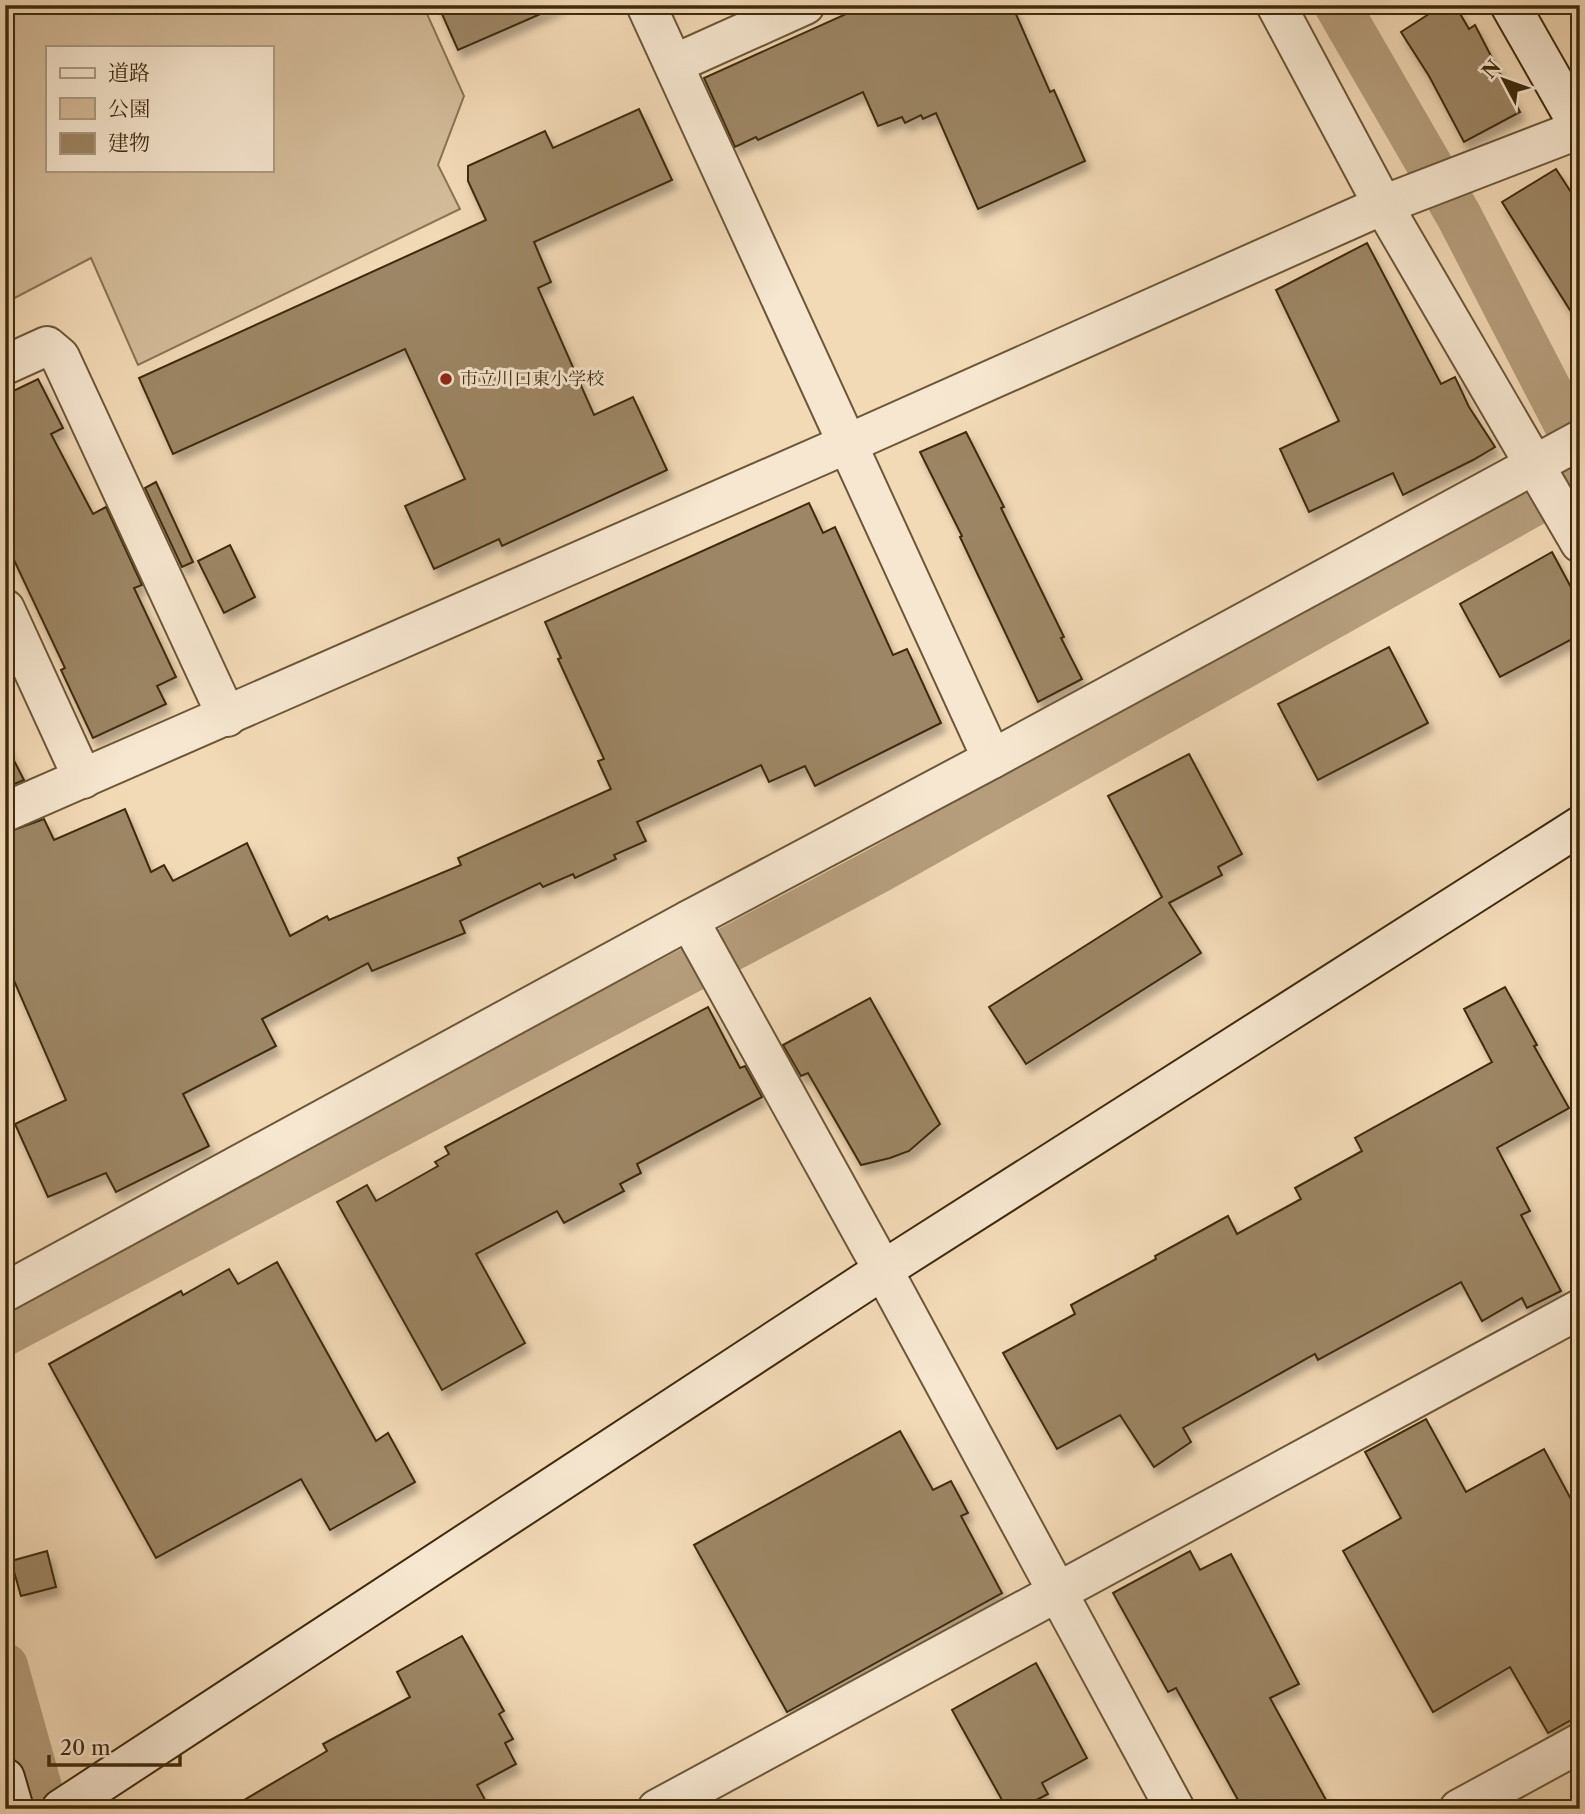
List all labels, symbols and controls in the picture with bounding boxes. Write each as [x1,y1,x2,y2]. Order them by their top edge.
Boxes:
legend [46,46,273,172]
north arrow [1470,46,1540,116]
text: N [1477,55,1506,83]
text: 道路 [108,60,150,85]
text: 公園 [108,96,150,121]
text: 建物 [108,130,150,155]
place label: 市立川口東小学校 [460,368,604,390]
marker: 市立川口東小学校 [438,371,454,387]
scale bar [49,1723,180,1767]
text: 20 m [60,1735,111,1760]

